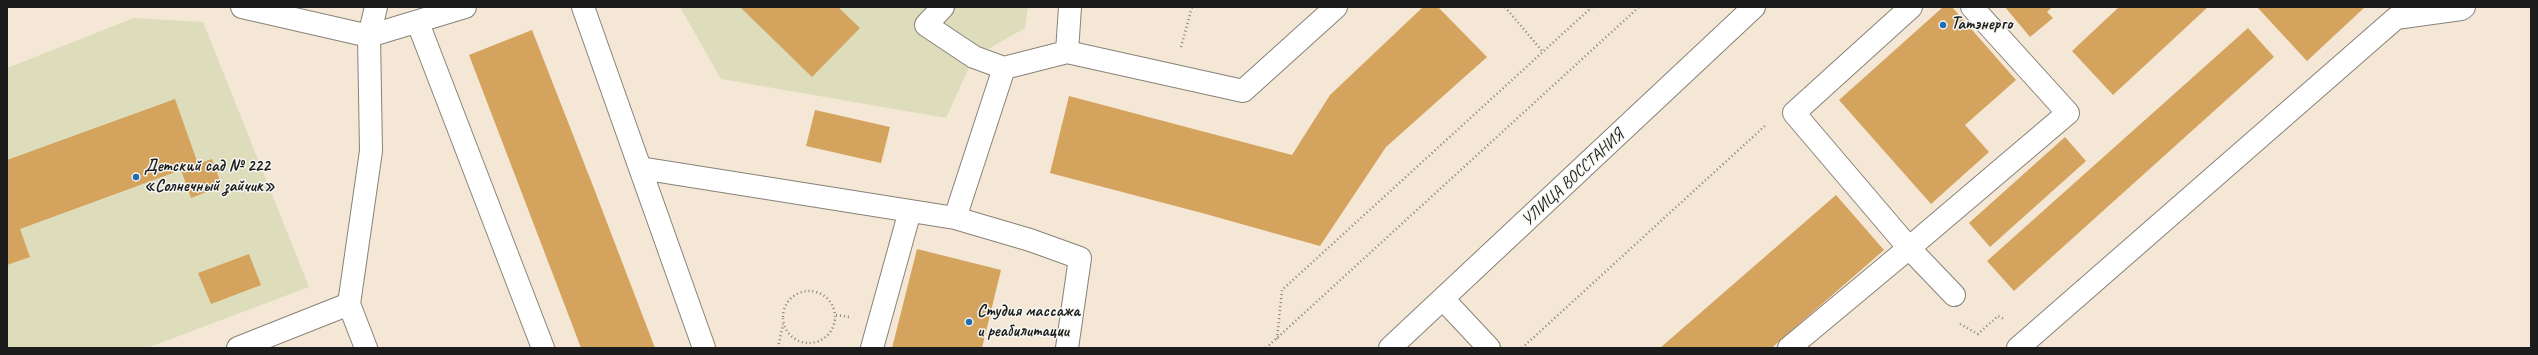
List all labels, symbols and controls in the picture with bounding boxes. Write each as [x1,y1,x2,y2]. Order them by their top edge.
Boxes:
place label: Татэнерго [1951,15,2012,35]
marker: Татэнерго [1938,20,1948,30]
street label: УЛИЦА ВОССТАНИЯ [1518,126,1628,230]
place label: Детский сад № 222 «Солнечный зайчик» [144,157,275,197]
marker: Детский сад № 222 «Солнечный зайчик» [131,172,141,182]
place label: Студия массажа и реабилитации [977,302,1080,342]
marker: Студия массажа и реабилитации [964,317,974,327]

